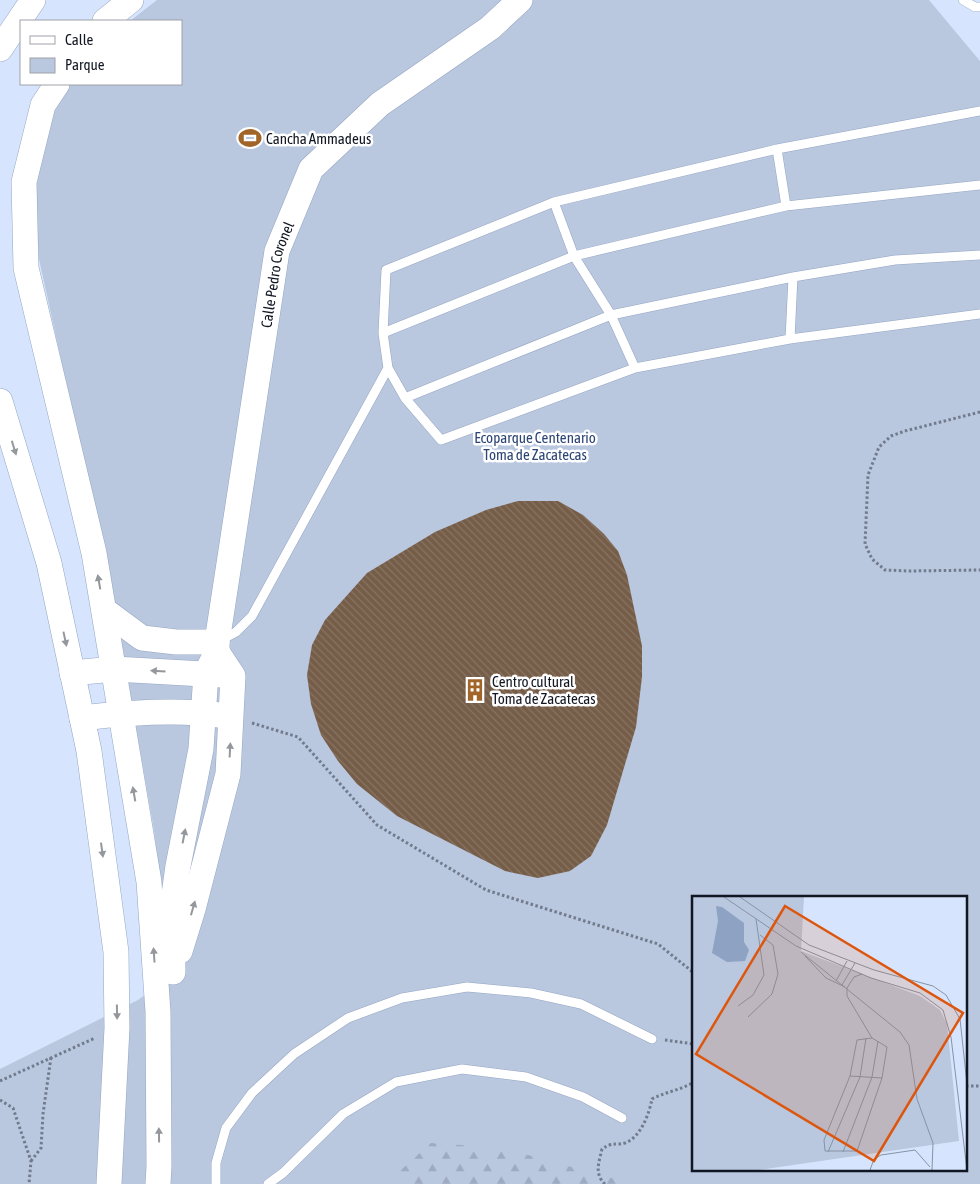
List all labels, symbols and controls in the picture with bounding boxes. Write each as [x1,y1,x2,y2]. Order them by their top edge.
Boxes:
legend [20,20,182,85]
text: Calle [65,31,94,48]
text: Parque [65,56,105,73]
sports icon: Cancha Ammadeus [237,125,263,151]
place label: Cancha Ammadeus [266,130,371,147]
street label: Calle Pedro Coronel [257,219,297,329]
park label: Ecoparque Centenario Toma de Zacatecas [474,429,596,463]
one-way arrow [11,440,19,455]
one-way arrow [94,574,102,590]
one-way arrow [61,631,69,646]
one-way arrow [150,667,166,675]
place label: Centro cultural Toma de Zacatecas [492,673,596,707]
building icon: Centro cultural Toma de Zacatecas [462,677,488,703]
one-way arrow [226,742,234,758]
one-way arrow [130,786,138,802]
one-way arrow [180,828,188,844]
one-way arrow [98,842,106,858]
inset map [692,896,968,1172]
one-way arrow [190,901,198,916]
one-way arrow [150,947,158,963]
one-way arrow [113,1004,121,1020]
one-way arrow [155,1127,163,1143]

